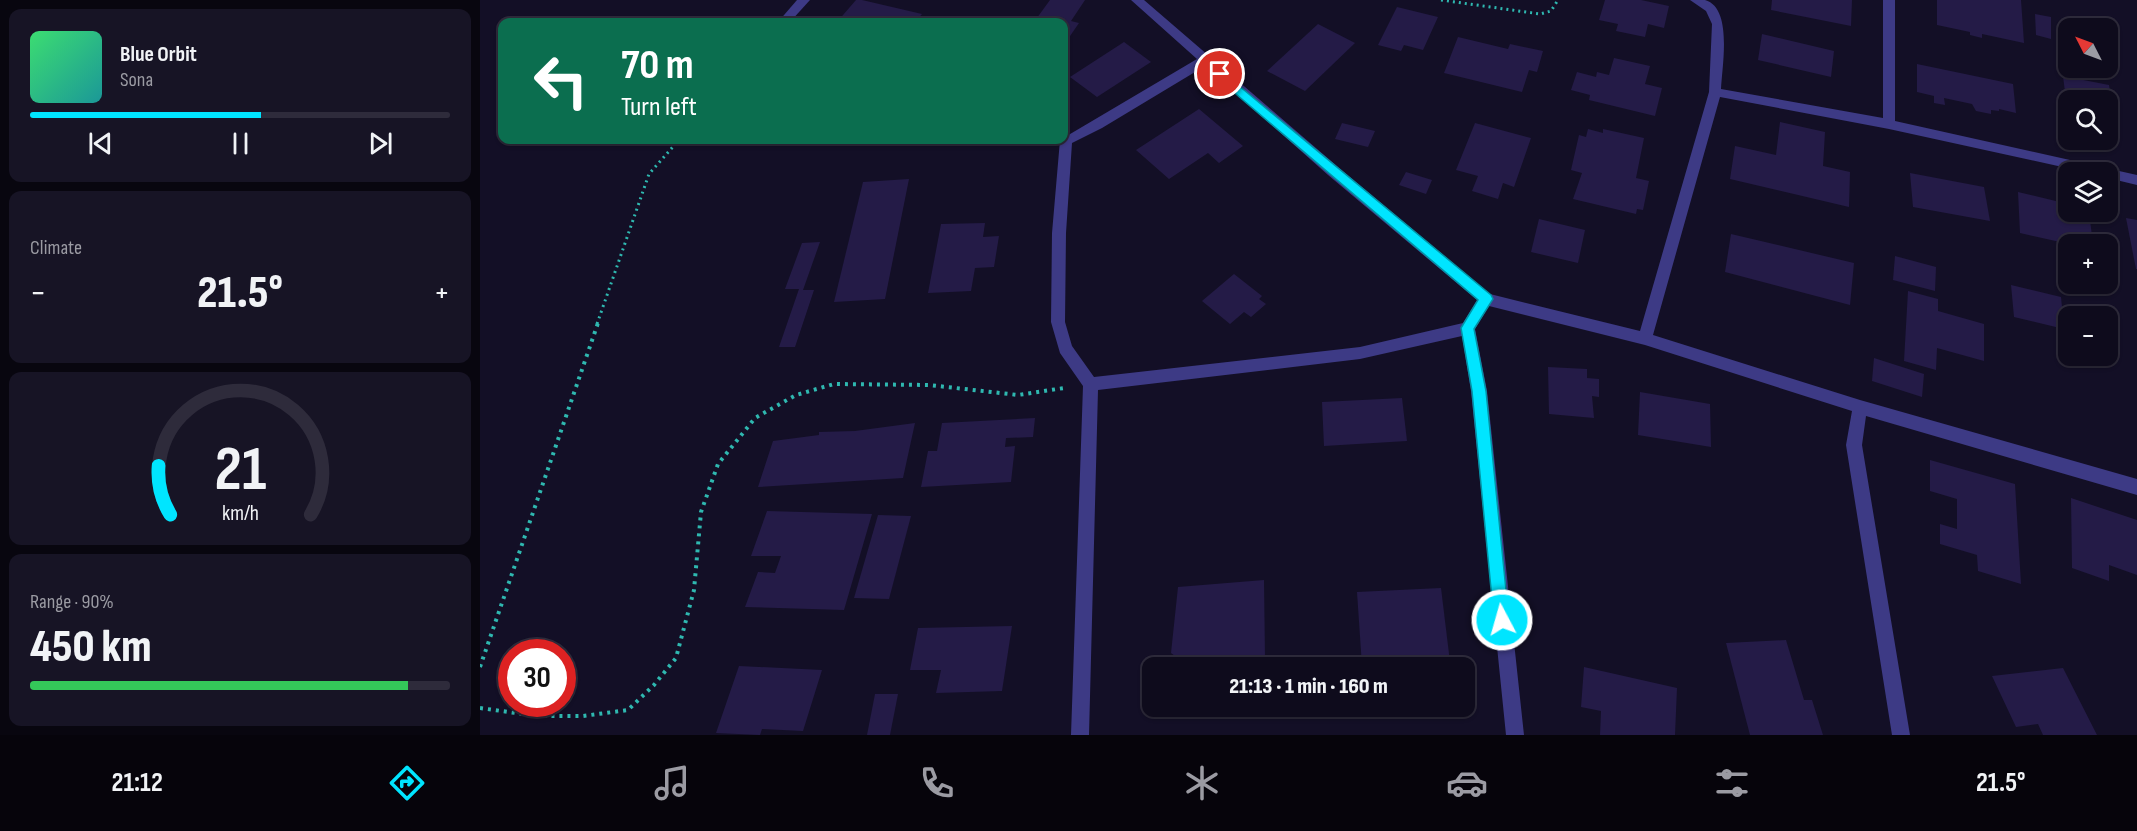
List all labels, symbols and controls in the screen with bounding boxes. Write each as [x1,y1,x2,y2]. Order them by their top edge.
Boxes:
north arrow [2058,18,2118,78]
map controls [2058,18,2118,366]
text: 70 m [621,40,694,91]
text: Blue Orbit [120,41,197,68]
icon: left [522,42,600,120]
pin [1194,48,1245,99]
icon: arrive [1203,57,1236,90]
text: Sona [120,68,153,92]
button: search [2058,90,2118,150]
text: Turn left [621,91,697,123]
icon: previous [84,127,117,160]
icon: pause [224,127,257,160]
icon: next [364,127,397,160]
button: layers [2058,162,2118,222]
button: + [2058,234,2118,294]
text: Climate [30,236,82,260]
text: 21.5° [197,266,283,321]
text: − [30,273,46,313]
text: + [434,273,450,313]
button: − [2058,306,2118,366]
text: 21 [214,433,266,508]
text: km/h [221,502,259,527]
position arrow [1470,588,1534,652]
text: Range · 90% [30,590,114,614]
text: 450 km [30,620,152,675]
speed limit sign: 30 [498,639,576,717]
text: 21:13 · 1 min · 160 m [1229,673,1388,700]
icon: directions [386,762,428,804]
icon: music [651,762,693,804]
icon: phone [916,762,958,804]
icon: climate [1181,762,1223,804]
icon: car [1446,762,1488,804]
icon: filters [1711,762,1753,804]
text: 21:12 [112,767,163,799]
text: 21.5° [1976,767,2025,799]

